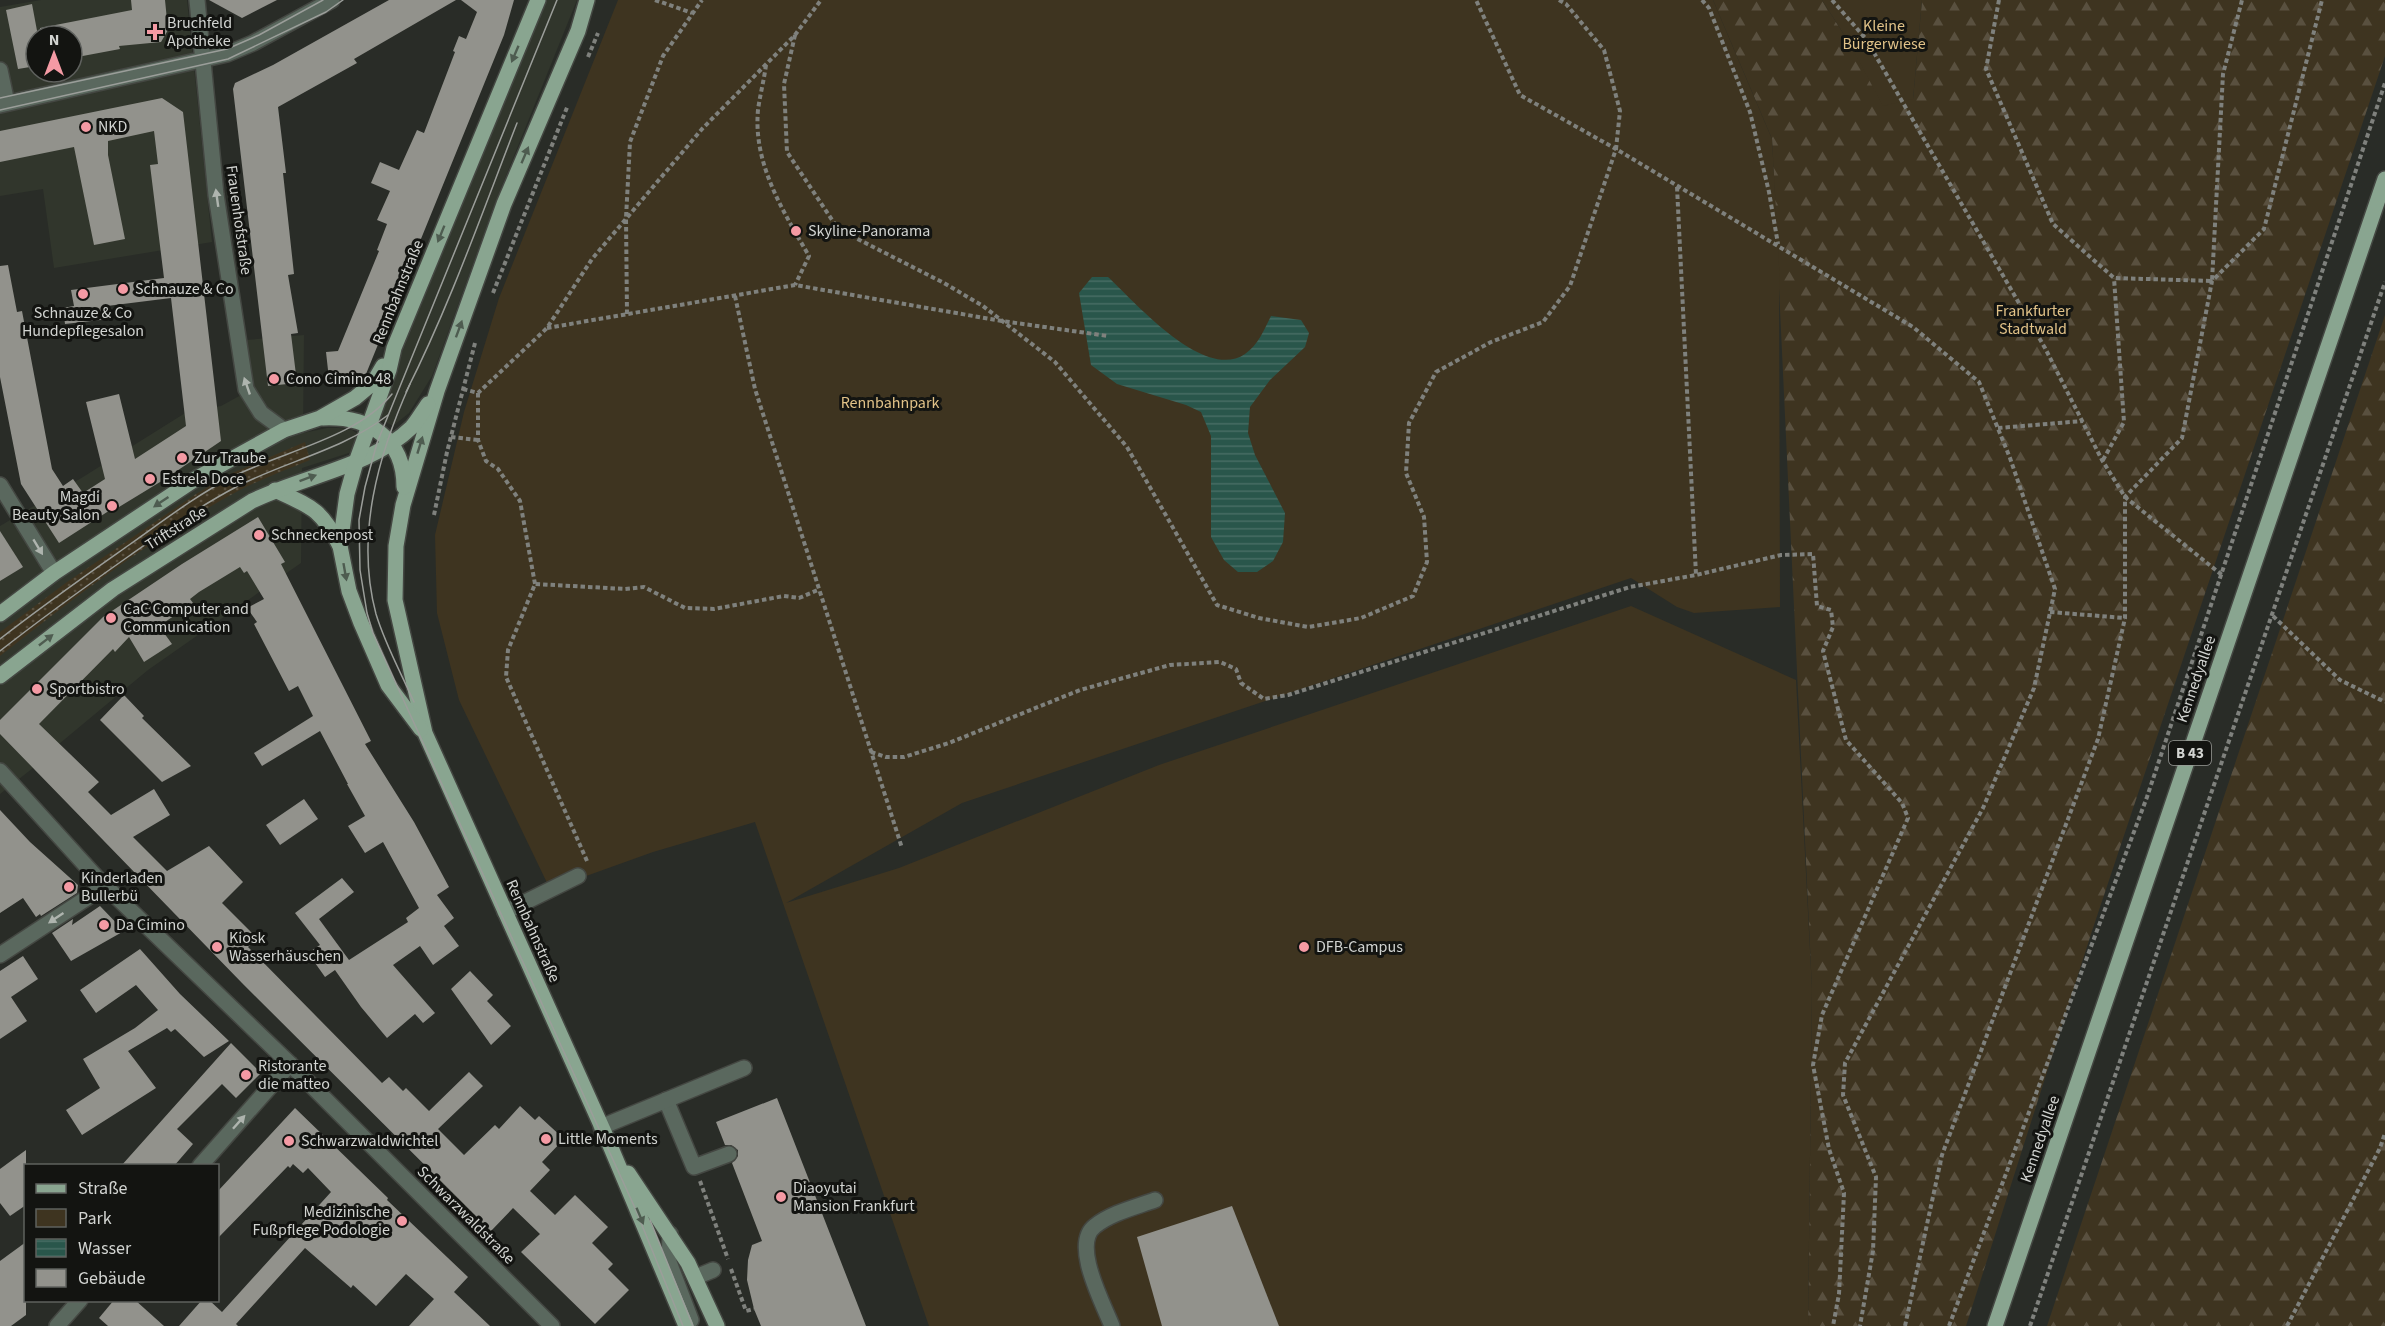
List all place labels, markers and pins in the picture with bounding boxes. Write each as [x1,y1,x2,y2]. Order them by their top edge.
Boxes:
place label: Bruchfeld Apotheke [167,12,232,52]
marker: Bruchfeld Apotheke [148,25,162,39]
place label: NKD [98,116,128,138]
marker: NKD [79,120,93,134]
place label: Skyline-Panorama [808,220,930,242]
marker: Skyline-Panorama [789,224,803,238]
place label: Schnauze & Co [135,278,234,300]
marker: Schnauze & Co [116,282,130,296]
marker: Schnauze & Co Hundepflegesalon [76,287,90,301]
place label: Schnauze & Co Hundepflegesalon [22,302,144,342]
place label: Cono Cimino 48 [286,368,391,390]
marker: Cono Cimino 48 [267,372,281,386]
place label: Zur Traube [194,447,266,469]
marker: Zur Traube [175,451,189,465]
place label: Estrela Doce [162,468,244,490]
marker: Estrela Doce [143,472,157,486]
place label: Magdi Beauty Salon [12,486,100,526]
marker: Magdi Beauty Salon [105,499,119,513]
place label: Schneckenpost [271,524,374,546]
marker: Schneckenpost [252,528,266,542]
place label: CaC Computer and Communication [123,598,249,638]
marker: CaC Computer and Communication [104,611,118,625]
place label: Sportbistro [49,678,125,700]
marker: Sportbistro [30,682,44,696]
place label: Kinderladen Bullerbü [81,867,163,907]
marker: Kinderladen Bullerbü [62,880,76,894]
place label: Da Cimino [116,914,185,936]
marker: Da Cimino [97,918,111,932]
place label: Kiosk Wasserhäuschen [229,927,341,967]
place label: DFB-Campus [1316,936,1403,958]
marker: Kiosk Wasserhäuschen [210,940,224,954]
marker: DFB-Campus [1297,940,1311,954]
place label: Ristorante die matteo [258,1055,330,1095]
marker: Ristorante die matteo [239,1068,253,1082]
place label: Little Moments [558,1128,658,1150]
place label: Schwarzwaldwichtel [301,1130,438,1152]
marker: Little Moments [539,1132,553,1146]
marker: Schwarzwaldwichtel [282,1134,296,1148]
place label: Diaoyutai Mansion Frankfurt [793,1177,915,1217]
marker: Diaoyutai Mansion Frankfurt [774,1190,788,1204]
place label: Medizinische Fußpflege Podologie [252,1201,390,1241]
marker: Medizinische Fußpflege Podologie [395,1214,409,1228]

